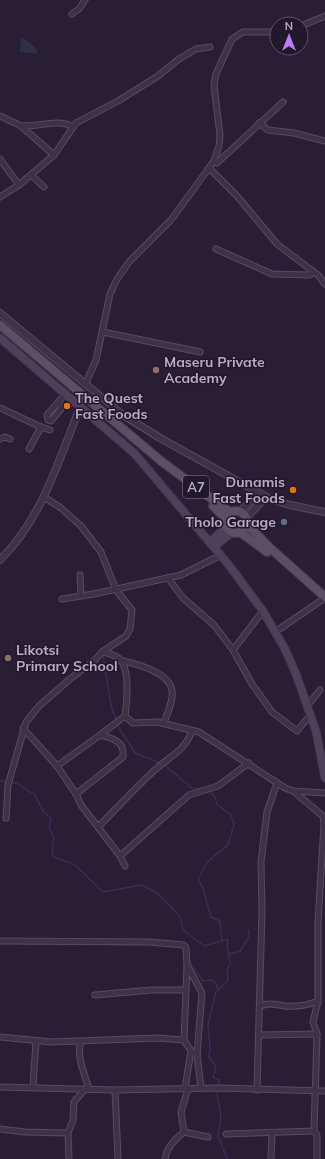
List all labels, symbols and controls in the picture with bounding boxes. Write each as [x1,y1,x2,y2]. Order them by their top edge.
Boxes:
north arrow [269,16,309,56]
text: N [285,19,293,33]
place label: Maseru Private Academy [164,353,265,387]
marker: Maseru Private Academy [151,365,161,375]
place label: The Quest Fast Foods [75,389,148,423]
marker: The Quest Fast Foods [62,401,72,411]
place label: Dunamis Fast Foods [212,473,285,507]
road number: A7 [183,476,209,498]
marker: Dunamis Fast Foods [288,485,298,495]
place label: Tholo Garage [185,513,276,531]
marker: Tholo Garage [279,517,289,527]
place label: Likotsi Primary School [16,641,118,675]
marker: Likotsi Primary School [3,653,13,663]

